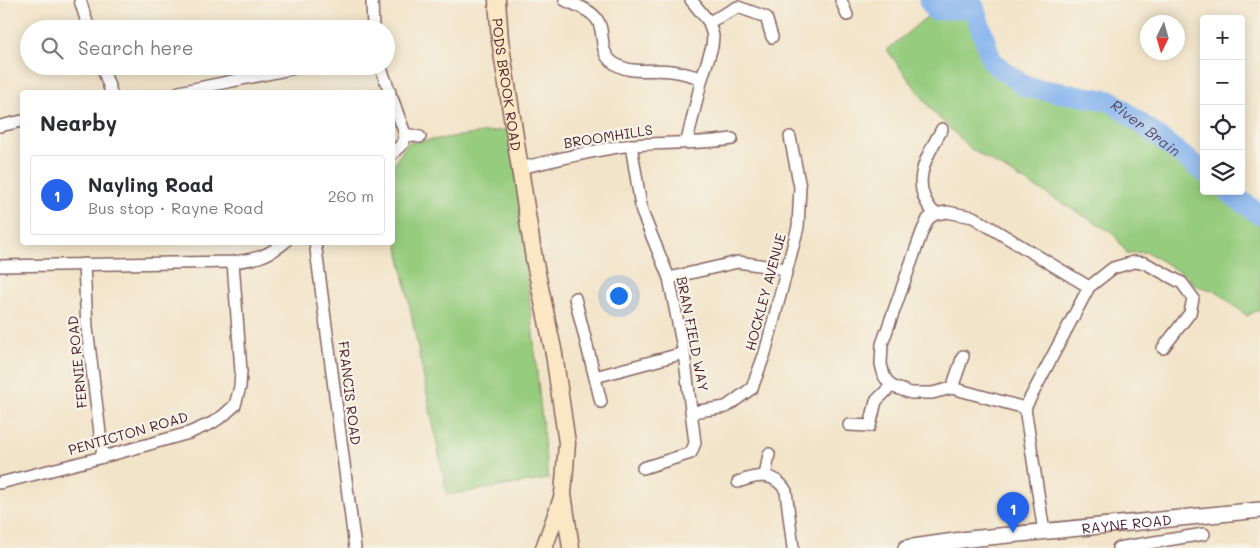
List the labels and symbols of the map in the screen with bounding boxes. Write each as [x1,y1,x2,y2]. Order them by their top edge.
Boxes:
north arrow [1140,15,1185,60]
street label: PODS BROOK ROAD [489,17,527,152]
water label: River Brain [1107,95,1185,161]
street label: BROOMHILLS [562,120,654,152]
street label: HOCKLEY AVENUE [740,231,790,353]
street label: BRAN FIELD WAY [673,275,713,393]
your location [606,283,632,309]
street label: FERNIE ROAD [63,315,91,409]
street label: FRANCIS ROAD [334,340,366,446]
street label: PENTICTON ROAD [66,407,190,459]
pin: 1 [997,492,1029,533]
street label: RAYNE ROAD [1081,509,1172,537]

